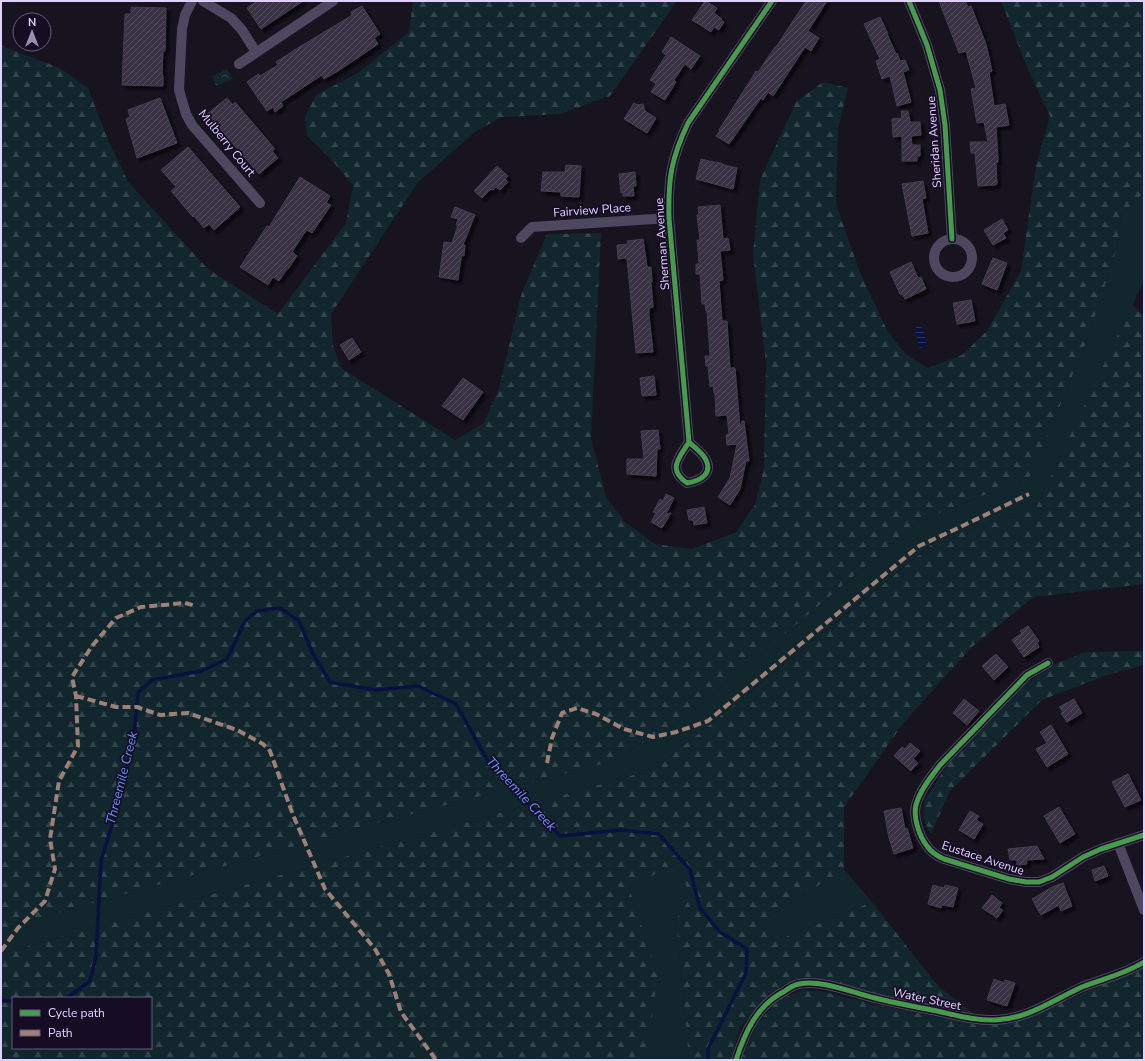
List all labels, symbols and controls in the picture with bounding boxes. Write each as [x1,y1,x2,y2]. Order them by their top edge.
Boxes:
north arrow [12,12,52,52]
text: N [28,15,36,30]
street label: Sheridan Avenue [923,96,945,188]
street label: Mulberry Court [195,106,260,181]
street label: Sherman Avenue [651,197,673,291]
street label: Fairview Place [553,199,631,221]
water label: Threemile Creek [102,729,142,826]
water label: Threemile Creek [482,753,560,835]
street label: Eustace Avenue [940,837,1026,879]
street label: Water Street [891,984,963,1014]
legend [12,997,152,1049]
text: Cycle path [48,1005,105,1021]
text: Path [48,1025,73,1041]

